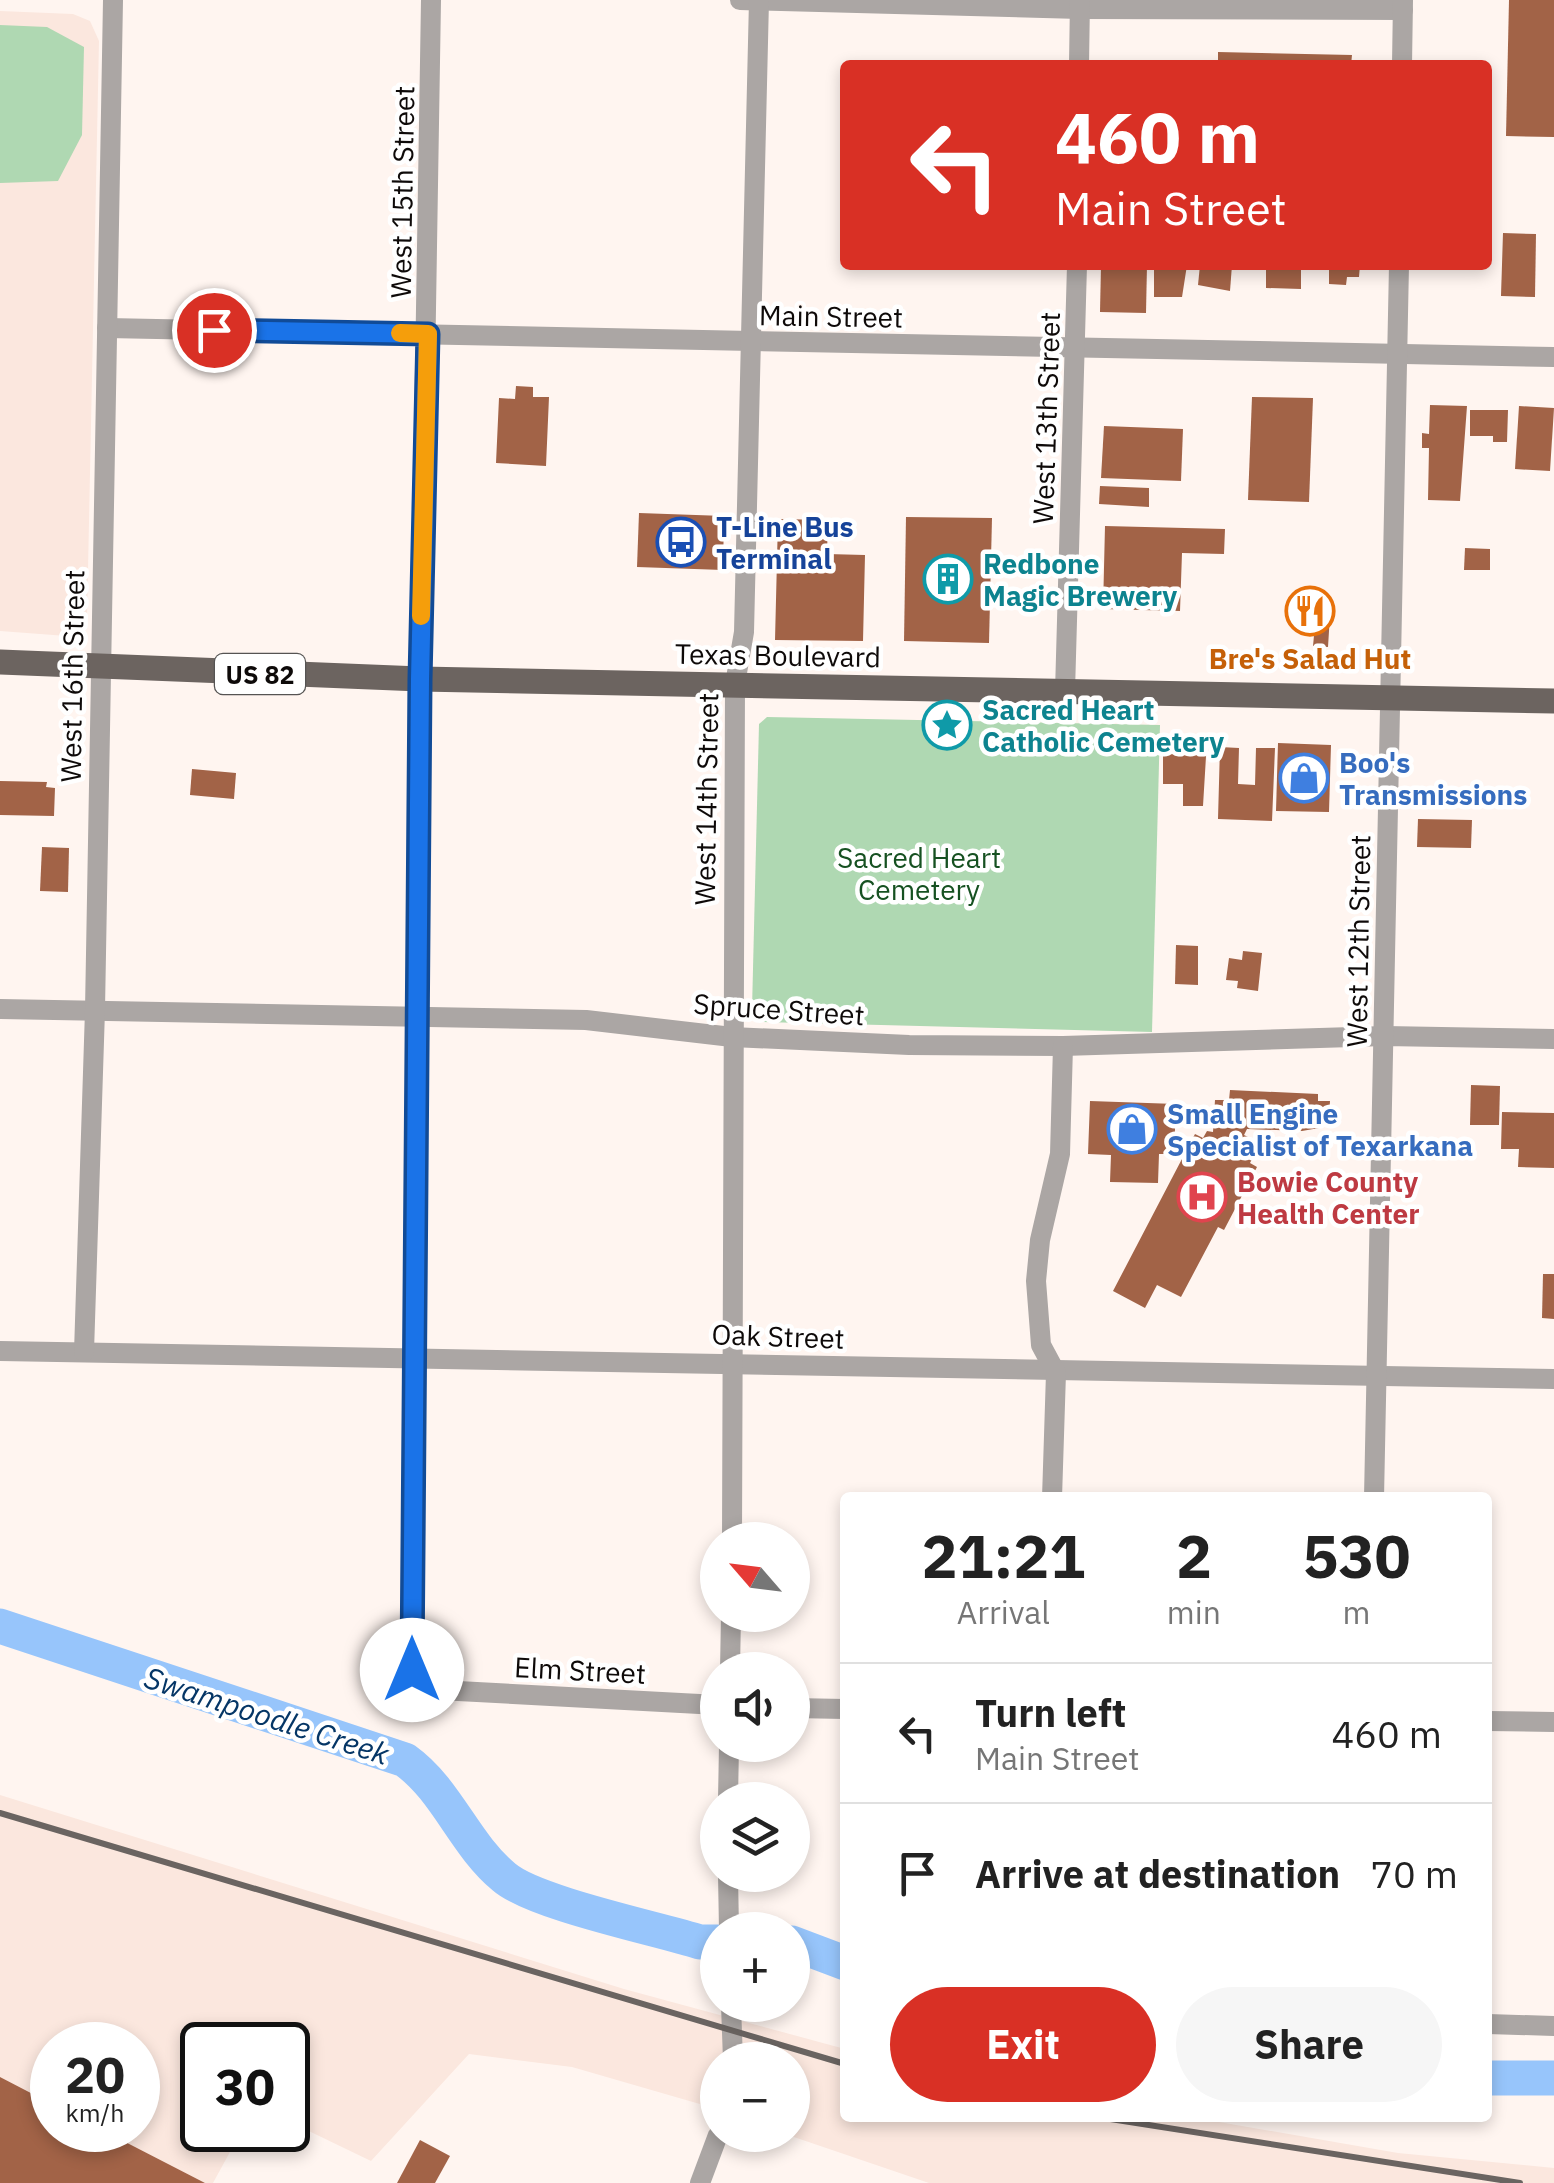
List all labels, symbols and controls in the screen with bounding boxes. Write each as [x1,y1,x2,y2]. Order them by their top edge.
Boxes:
street label: West 15th Street [382,85,422,299]
text: 460 m [1055,91,1260,182]
icon: left [890,100,1020,230]
text: Main Street [1055,179,1286,237]
pin [172,288,257,373]
street label: Main Street [759,296,903,336]
icon: arrive [187,303,242,358]
street label: West 13th Street [1024,311,1068,525]
place label: T-Line Bus Terminal [716,508,854,577]
bus stop icon: T-Line Bus Terminal [655,516,707,568]
place label: Redbone Magic Brewery [983,545,1177,614]
building icon: Redbone Magic Brewery [922,553,974,605]
street label: West 16th Street [52,569,92,783]
restaurant icon: Bre's Salad Hut [1284,585,1336,637]
street label: Texas Boulevard [675,635,881,675]
place label: Bre's Salad Hut [1209,640,1411,677]
road number: US 82 [215,654,305,694]
place label: Sacred Heart Catholic Cemetery [982,691,1224,760]
street label: West 14th Street [686,692,726,906]
place icon: Sacred Heart Catholic Cemetery [921,699,973,751]
place label: Boo's Transmissions [1339,744,1527,813]
shop icon: Boo's Transmissions [1278,752,1330,804]
street label: West 12th Street [1338,834,1378,1048]
park label: Sacred Heart Cemetery [837,839,1001,908]
street label: Spruce Street [692,985,866,1033]
place label: Small Engine Specialist of Texarkana [1167,1095,1473,1164]
shop icon: Small Engine Specialist of Texarkana [1106,1103,1158,1155]
place label: Bowie County Health Center [1237,1163,1420,1232]
hospital icon: Bowie County Health Center [1176,1171,1228,1223]
street label: Oak Street [711,1315,845,1357]
text: 21:21 [922,1516,1085,1595]
text: 2 [1176,1516,1212,1595]
text: 530 [1302,1516,1410,1595]
north arrow [700,1522,810,1632]
map controls [700,1522,810,2152]
text: Arrival [957,1591,1050,1633]
text: min [1167,1591,1221,1633]
text: m [1343,1591,1370,1633]
position arrow [360,1618,464,1722]
street label: Elm Street [513,1648,647,1692]
button: sound [700,1652,810,1762]
water label: Swampoodle Creek [140,1657,395,1773]
text: Turn left [975,1688,1126,1737]
icon: left [890,1706,945,1761]
text: 460 m [1331,1709,1442,1758]
text: Main Street [975,1737,1140,1779]
button: layers [700,1782,810,1892]
icon: arrive [890,1846,945,1901]
text: Arrive at destination [975,1849,1340,1898]
text: 70 m [1370,1849,1458,1898]
button: + [700,1912,810,2022]
button: Exit [890,1987,1156,2102]
button: Share [1176,1987,1442,2102]
speed limit sign: 30 [180,2022,310,2152]
text: 20 [65,2042,125,2107]
button: − [700,2042,810,2152]
text: km/h [66,2096,124,2129]

